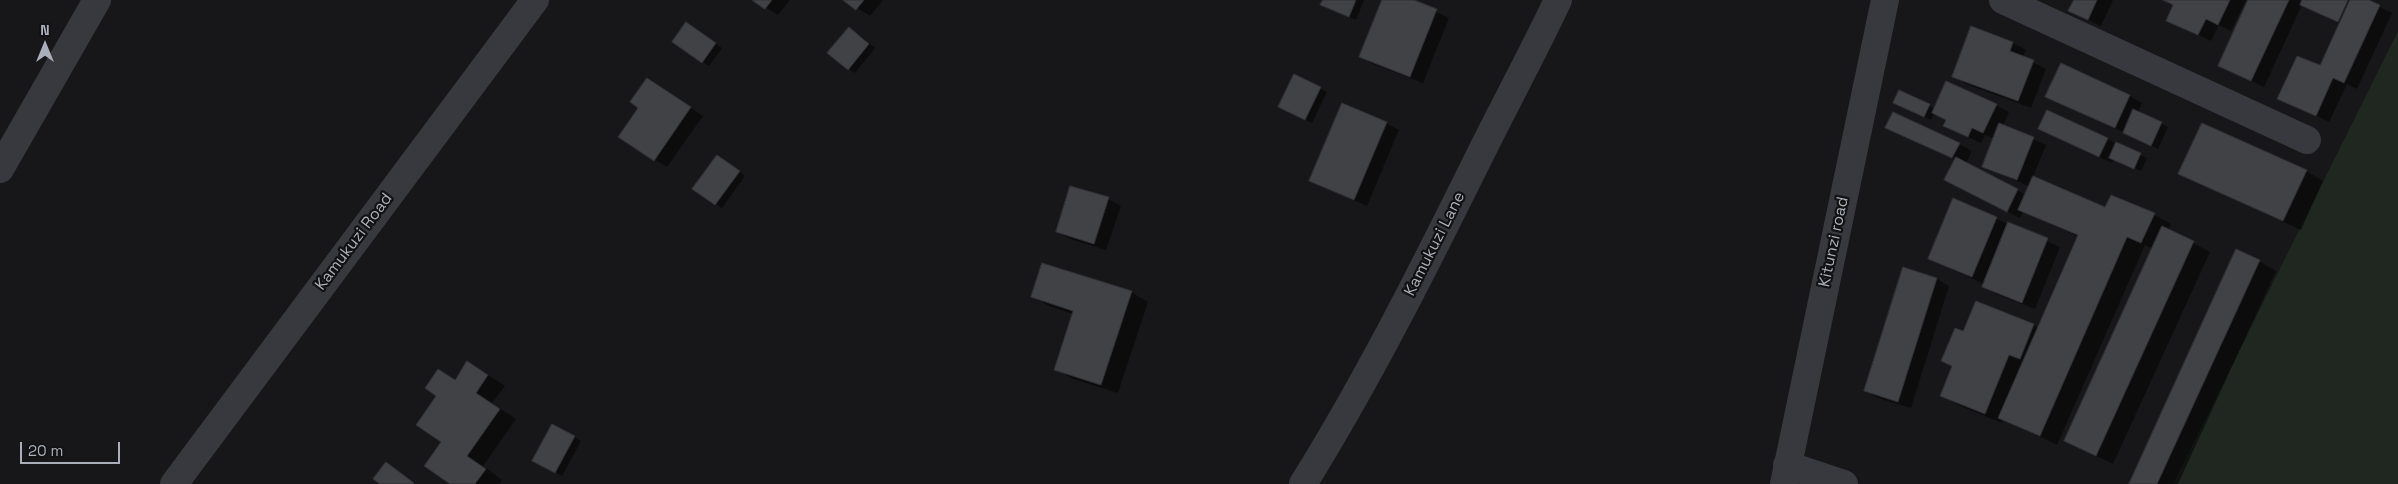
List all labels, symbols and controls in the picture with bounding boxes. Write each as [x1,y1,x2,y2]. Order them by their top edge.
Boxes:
north arrow [20,20,70,70]
text: N [40,21,50,39]
street label: Kamukuzi Lane [1400,189,1470,299]
street label: Kamukuzi Road [311,190,397,294]
street label: Kitunzi road [1815,195,1853,289]
scale bar [22,432,122,464]
text: 20 m [28,441,63,460]

